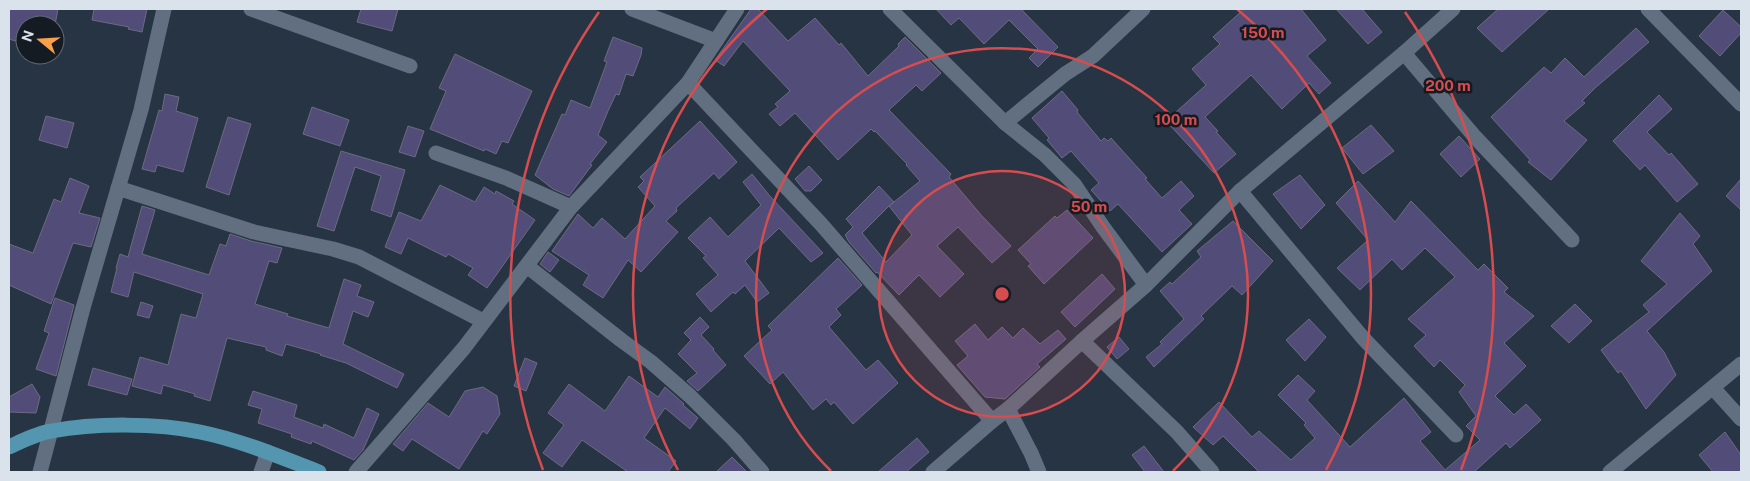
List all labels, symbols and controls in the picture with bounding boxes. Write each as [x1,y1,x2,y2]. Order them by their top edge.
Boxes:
north arrow [15,15,65,65]
text: 150 m [1241,24,1285,41]
text: N [18,28,37,44]
text: 200 m [1425,77,1471,94]
text: 100 m [1155,111,1197,128]
text: 50 m [1071,198,1107,215]
centre of rings [993,285,1011,303]

